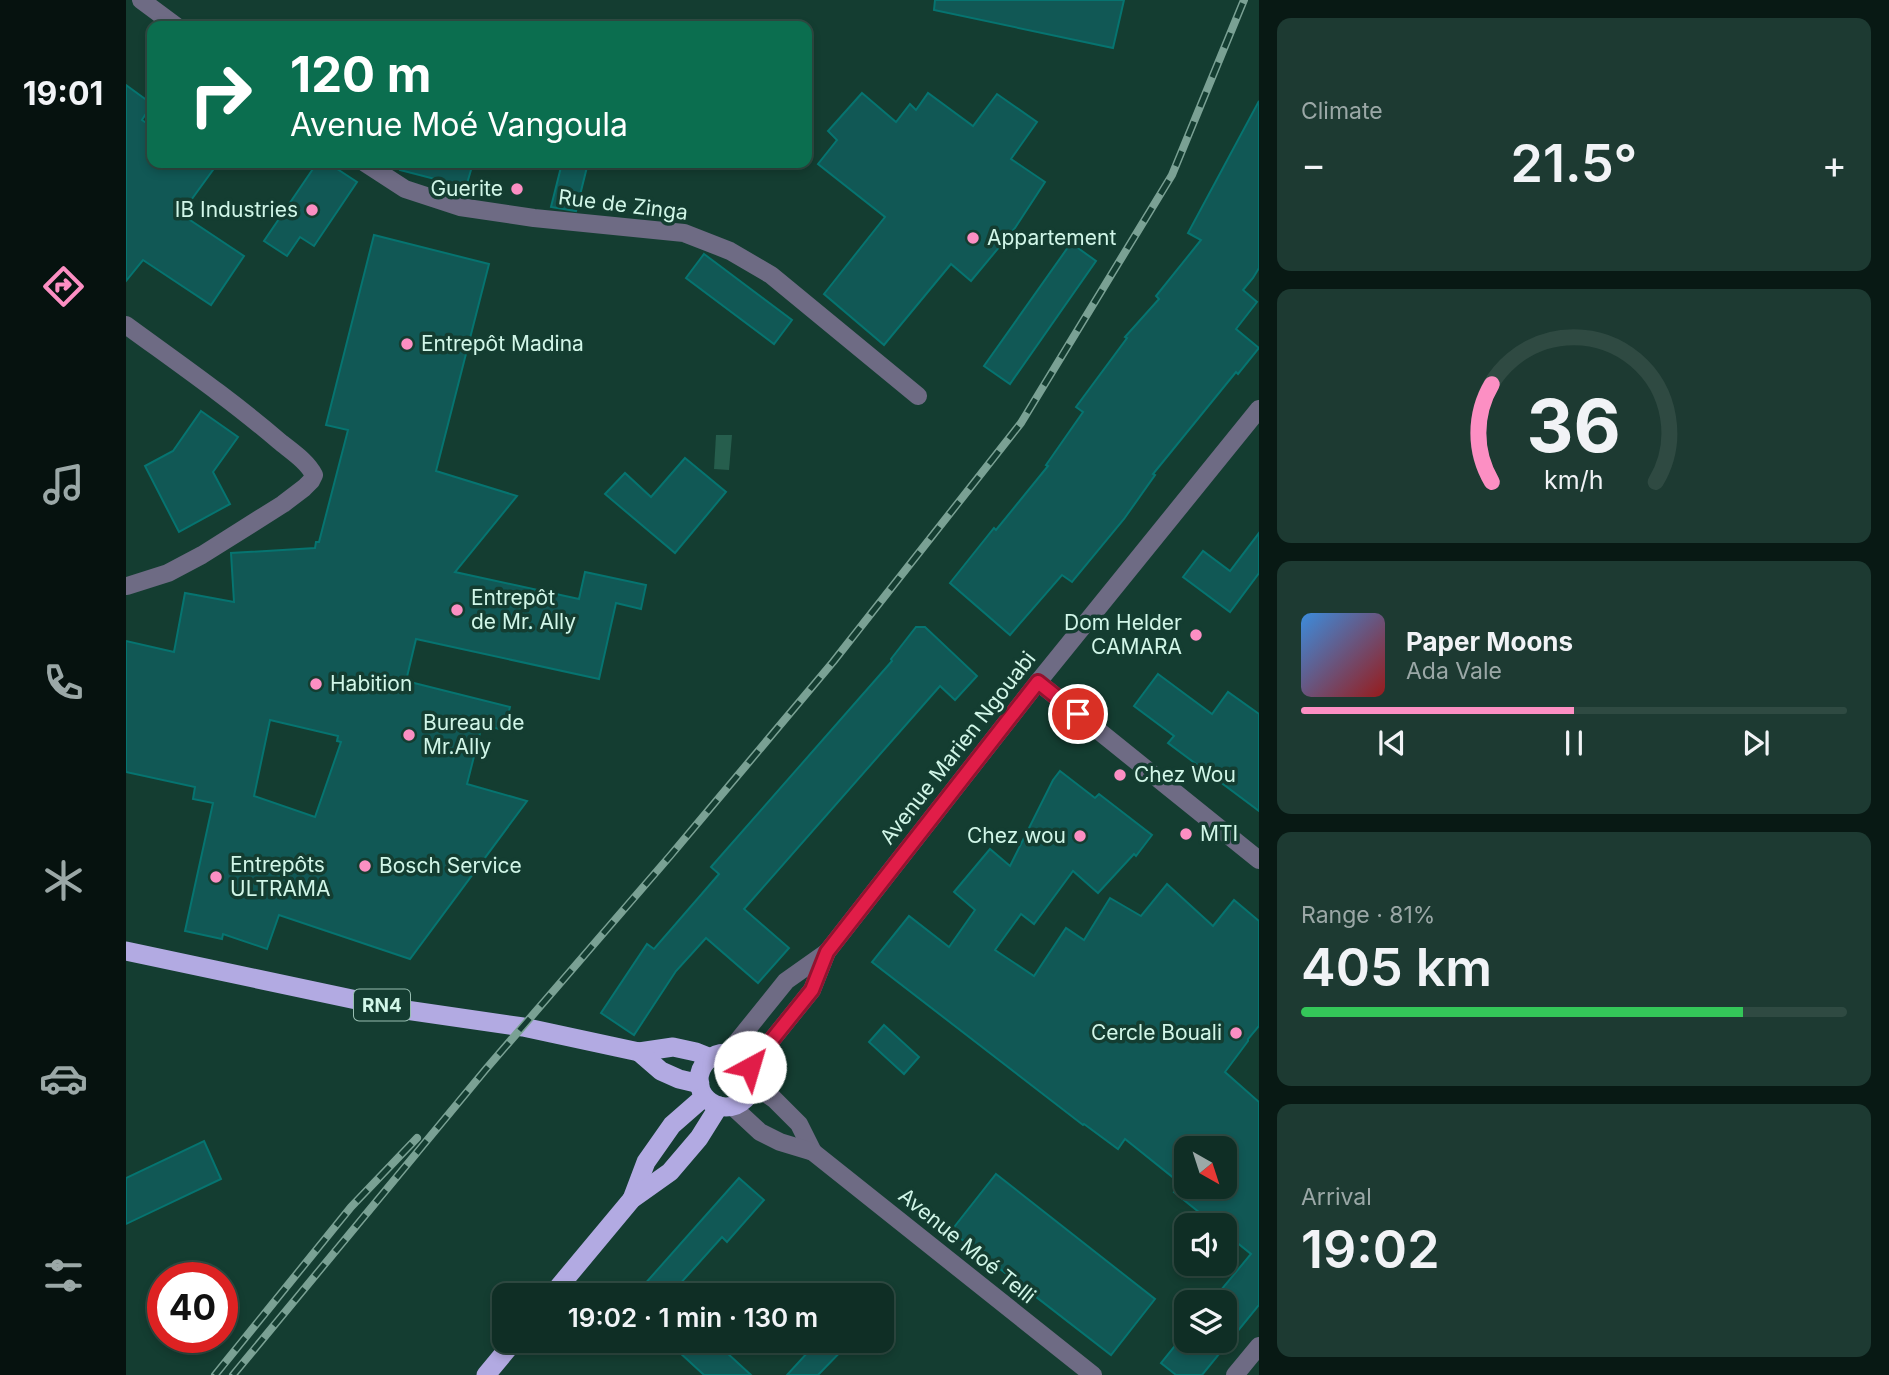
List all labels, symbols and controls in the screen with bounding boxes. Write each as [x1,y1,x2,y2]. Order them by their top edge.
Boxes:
text: 120 m [290,45,431,104]
icon: right [175,49,266,140]
text: 19:01 [23,74,103,113]
text: Climate [1301,97,1383,125]
text: Avenue Moé Vangoula [290,105,628,144]
text: 21.5° [1511,132,1637,195]
text: − [1301,141,1326,187]
text: + [1822,141,1847,187]
place label: Guerite [430,176,503,201]
marker: Guerite [509,181,525,197]
street label: Rue de Zinga [557,184,689,225]
place label: IB Industries [175,197,298,222]
marker: IB Industries [304,202,320,218]
place label: Appartement [987,225,1116,250]
marker: Appartement [965,230,981,246]
icon: directions [39,262,88,311]
place label: Entrepôt Madina [421,331,584,356]
marker: Entrepôt Madina [399,336,415,352]
text: 36 [1527,382,1621,471]
icon: music [39,460,88,509]
text: km/h [1544,465,1604,495]
place label: Entrepôt de Mr. Ally [471,585,576,634]
marker: Entrepôt de Mr. Ally [449,602,465,618]
place label: Dom Helder CAMARA [1064,610,1182,659]
text: Paper Moons [1406,626,1573,657]
marker: Dom Helder CAMARA [1188,627,1204,643]
street label: Avenue Marien Ngouabi [875,646,1041,849]
text: Ada Vale [1406,657,1502,685]
icon: phone [39,658,88,707]
place label: Habition [330,671,412,696]
marker: Habition [308,676,324,692]
pin [1048,684,1108,744]
icon: arrive [1059,695,1097,733]
place label: Bureau de Mr.Ally [423,710,524,759]
icon: previous [1373,724,1411,762]
icon: pause [1555,724,1593,762]
icon: next [1737,724,1775,762]
marker: Bureau de Mr.Ally [401,727,417,743]
place label: Chez Wou [1134,762,1236,787]
marker: Chez Wou [1112,767,1128,783]
place label: MTI [1200,821,1238,846]
place label: Chez wou [967,823,1066,848]
marker: MTI [1178,826,1194,842]
marker: Chez wou [1072,828,1088,844]
place label: Entrepôts ULTRAMA [230,852,331,901]
place label: Bosch Service [379,853,522,878]
icon: climate [39,856,88,905]
marker: Bosch Service [357,858,373,874]
marker: Entrepôts ULTRAMA [208,869,224,885]
text: Range · 81% [1301,901,1435,929]
text: 405 km [1301,936,1492,999]
road number: RN4 [354,990,410,1021]
place label: Cercle Bouali [1091,1020,1222,1045]
marker: Cercle Bouali [1228,1025,1244,1041]
position arrow [713,1030,787,1104]
icon: car [39,1054,88,1103]
north arrow [1174,1136,1237,1199]
map controls [1174,1136,1237,1353]
street label: Avenue Moé Telli [894,1183,1041,1308]
text: Arrival [1301,1183,1372,1211]
button: sound [1174,1213,1237,1276]
text: 19:02 [1301,1218,1440,1281]
icon: filters [39,1251,88,1300]
speed limit sign: 40 [147,1262,238,1353]
button: layers [1174,1290,1237,1353]
text: 19:02 · 1 min · 130 m [568,1302,818,1333]

